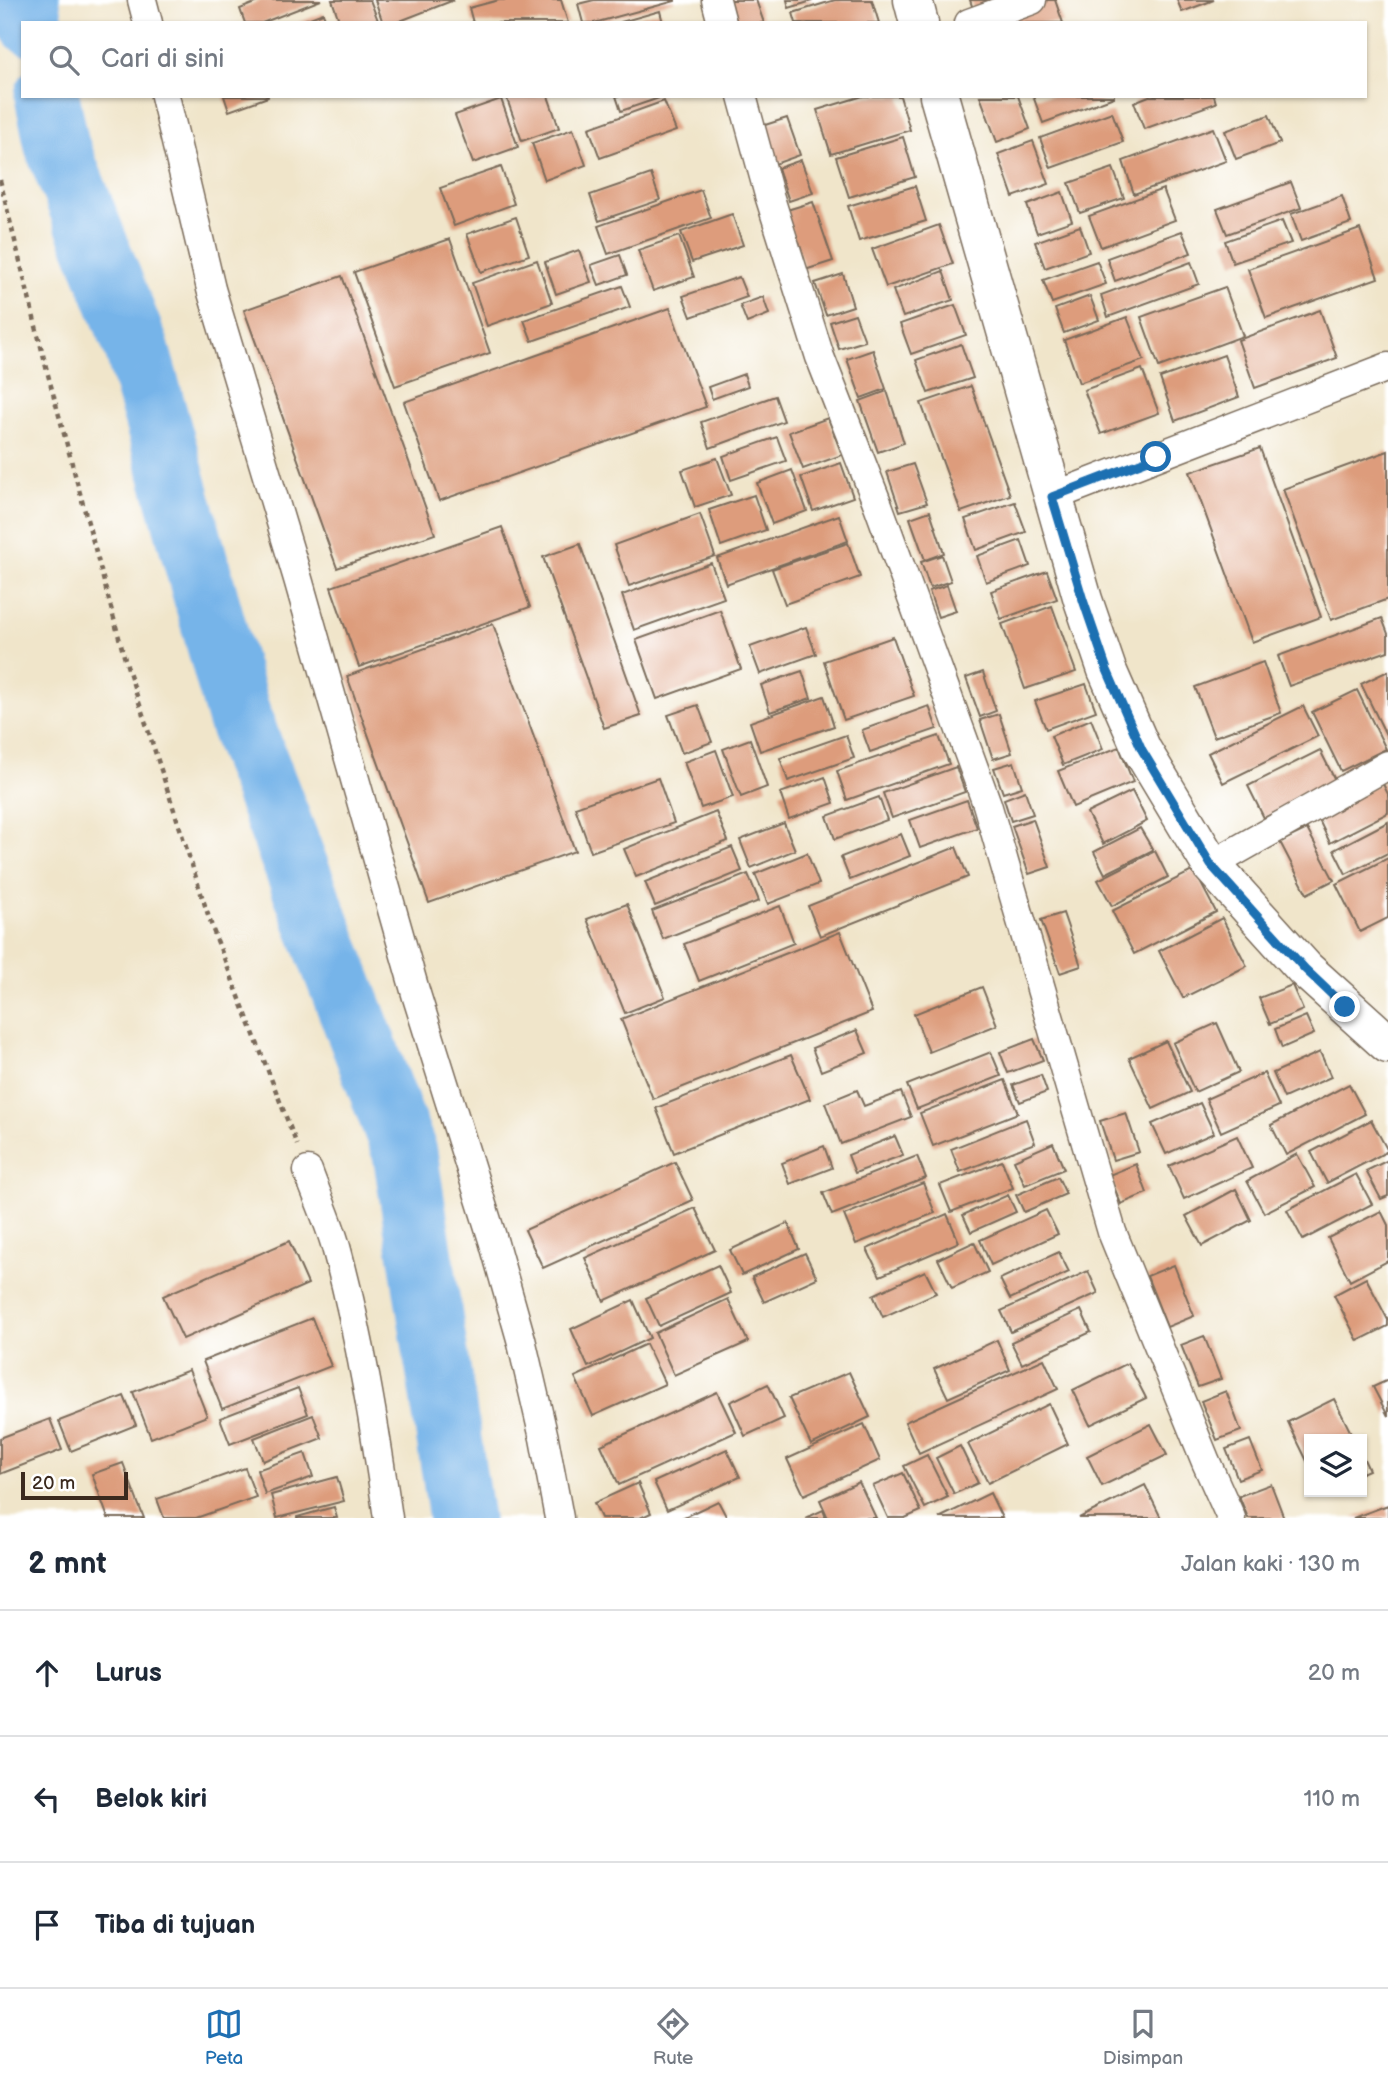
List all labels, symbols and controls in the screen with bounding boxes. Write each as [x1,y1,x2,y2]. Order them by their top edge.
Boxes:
search box [21,21,1367,98]
icon: search [45,41,83,79]
text: Cari di sini [101,44,224,75]
route start [1140,441,1171,472]
route end [1329,991,1360,1022]
map controls [1304,1434,1367,1497]
button: layers [1304,1434,1367,1497]
scale bar [21,1469,128,1501]
text: 20 m [32,1472,75,1495]
text: 2 mnt [28,1546,106,1582]
text: Jalan kaki · 130 m [1181,1550,1360,1578]
icon: ahead [28,1654,66,1692]
text: Lurus [95,1658,162,1689]
text: 20 m [1308,1659,1360,1687]
icon: left [28,1780,66,1818]
text: Belok kiri [95,1784,207,1815]
text: 110 m [1303,1785,1360,1813]
icon: arrive [28,1906,66,1944]
text: Tiba di tujuan [95,1910,255,1941]
tab: Peta [205,2005,243,2070]
tab: Rute [653,2005,693,2070]
tab: Disimpan [1103,2005,1183,2070]

